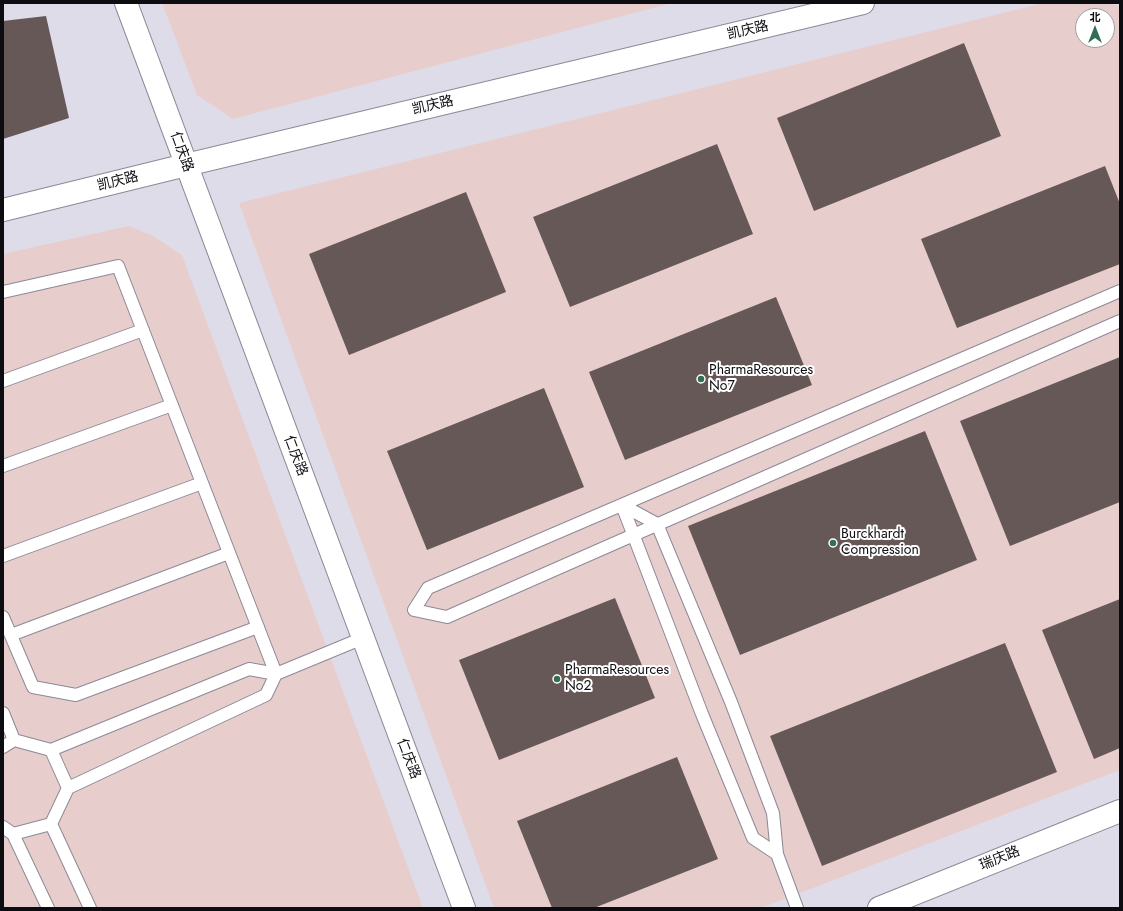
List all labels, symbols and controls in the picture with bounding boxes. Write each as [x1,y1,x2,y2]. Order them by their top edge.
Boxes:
north arrow [1075,8,1115,48]
text: 北 [1090,9,1101,25]
street label: 凯庆路 [726,18,770,44]
street label: 凯庆路 [411,93,455,119]
street label: 仁庆路 [166,129,196,175]
street label: 凯庆路 [96,169,140,195]
place label: PharmaResources No7 [709,363,813,396]
marker: PharmaResources No7 [696,374,706,384]
street label: 仁庆路 [280,433,310,479]
place label: Burckhardt Compression [841,527,919,560]
marker: Burckhardt Compression [828,538,838,548]
place label: PharmaResources No2 [565,663,669,696]
marker: PharmaResources No2 [552,674,562,684]
street label: 仁庆路 [393,736,423,782]
street label: 瑞庆路 [977,843,1023,875]

